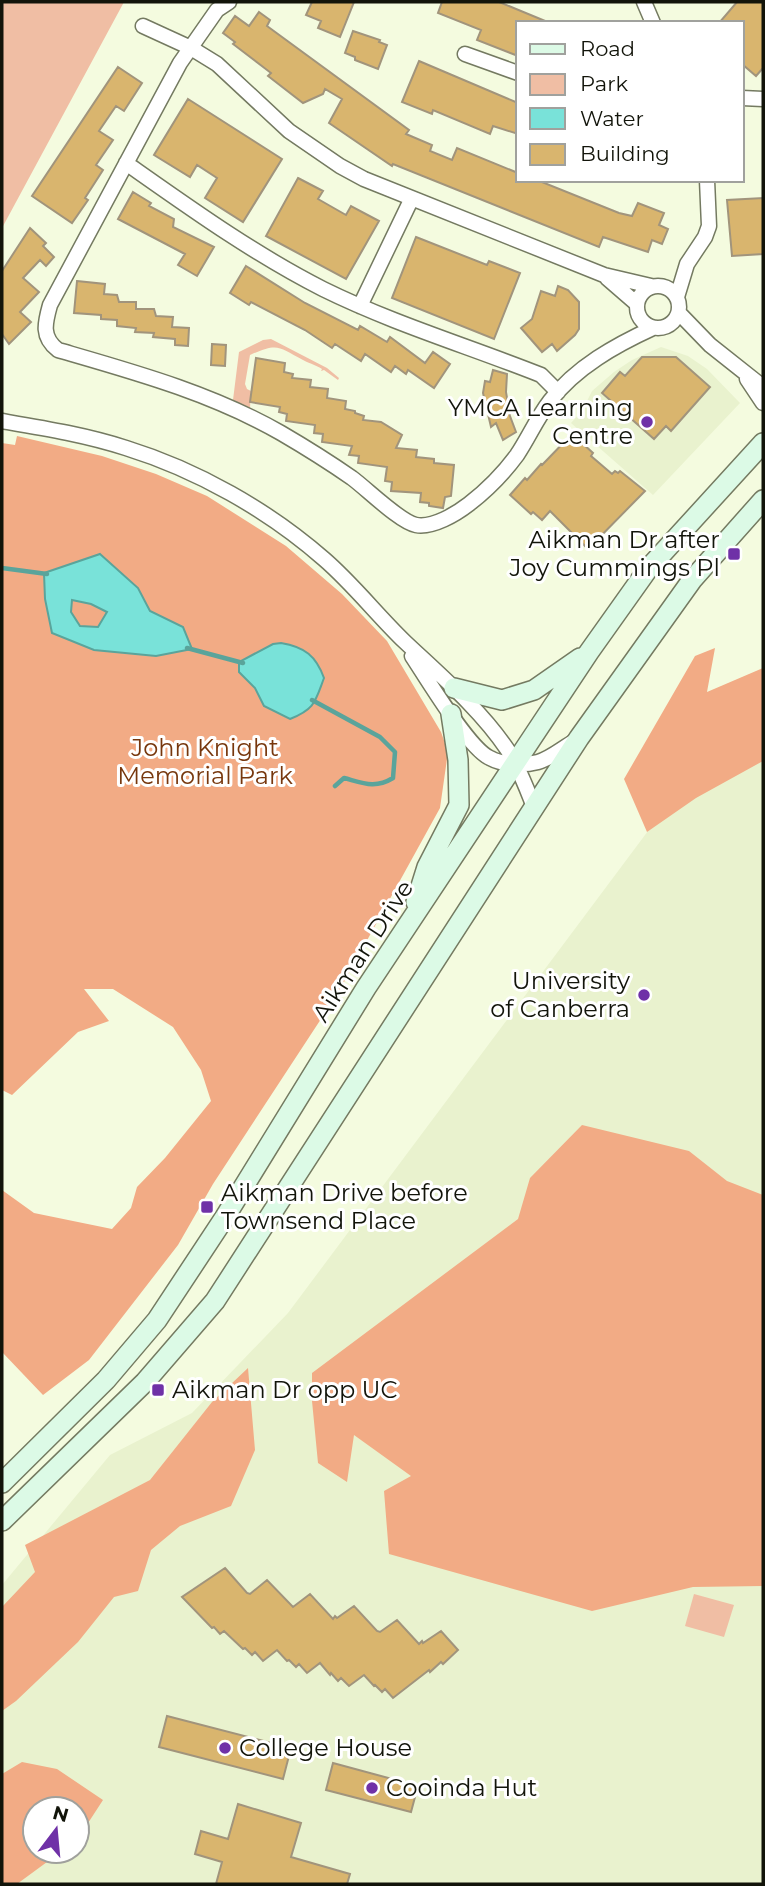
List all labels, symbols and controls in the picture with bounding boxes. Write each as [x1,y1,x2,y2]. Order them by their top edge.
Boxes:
legend [516,21,744,182]
text: Road [580,36,635,61]
text: Park [580,71,628,96]
text: Water [580,106,644,131]
text: Building [580,141,670,166]
place label: YMCA Learning Centre [448,393,633,450]
marker: YMCA Learning Centre [639,414,655,430]
place label: Aikman Dr after Joy Cummings Pl [509,525,720,582]
marker: Aikman Dr after Joy Cummings Pl [726,546,742,562]
park label: John Knight Memorial Park [117,733,293,790]
street label: Aikman Drive [306,875,419,1027]
place label: University of Canberra [490,966,630,1023]
marker: University of Canberra [636,987,652,1003]
place label: Aikman Drive before Townsend Place [221,1178,468,1235]
marker: Aikman Drive before Townsend Place [199,1199,215,1215]
place label: Aikman Dr opp UC [172,1375,398,1404]
marker: Aikman Dr opp UC [150,1382,166,1398]
place label: College House [239,1733,412,1762]
marker: College House [217,1740,233,1756]
place label: Cooinda Hut [386,1773,538,1802]
marker: Cooinda Hut [364,1780,380,1796]
north arrow [21,1795,91,1865]
text: N [50,1801,71,1827]

